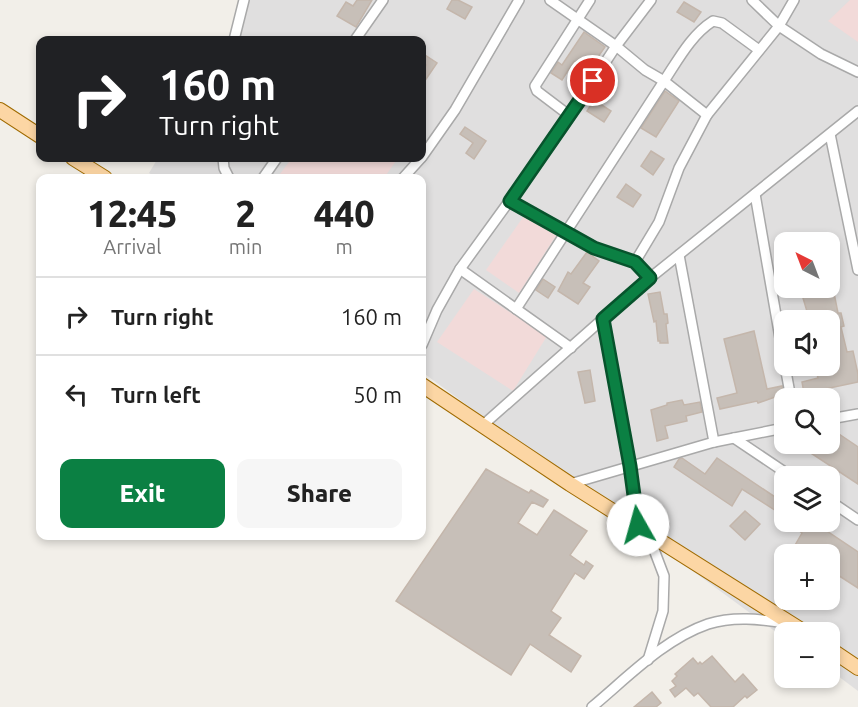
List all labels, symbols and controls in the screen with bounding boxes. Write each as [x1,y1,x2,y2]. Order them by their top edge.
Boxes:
pin [567,55,618,106]
icon: right [60,60,138,138]
text: 160 m [159,61,276,108]
icon: arrive [576,64,609,97]
text: Turn right [159,110,279,140]
text: 12:45 [87,193,177,234]
text: 2 [235,193,256,234]
text: 440 [314,193,375,234]
north arrow [774,232,840,298]
map controls [774,232,840,688]
text: Arrival [103,235,162,258]
text: min [229,235,262,258]
text: m [336,235,353,258]
icon: right [60,300,93,333]
text: Turn right [111,304,213,329]
text: 160 m [341,304,402,329]
button: sound [774,310,840,376]
icon: left [60,378,93,411]
text: Turn left [111,382,201,407]
text: 50 m [353,382,402,407]
button: search [774,388,840,454]
button: Exit [60,459,225,528]
button: Share [237,459,402,528]
button: layers [774,466,840,532]
position arrow [606,493,670,557]
button: + [774,544,840,610]
button: − [774,622,840,688]

